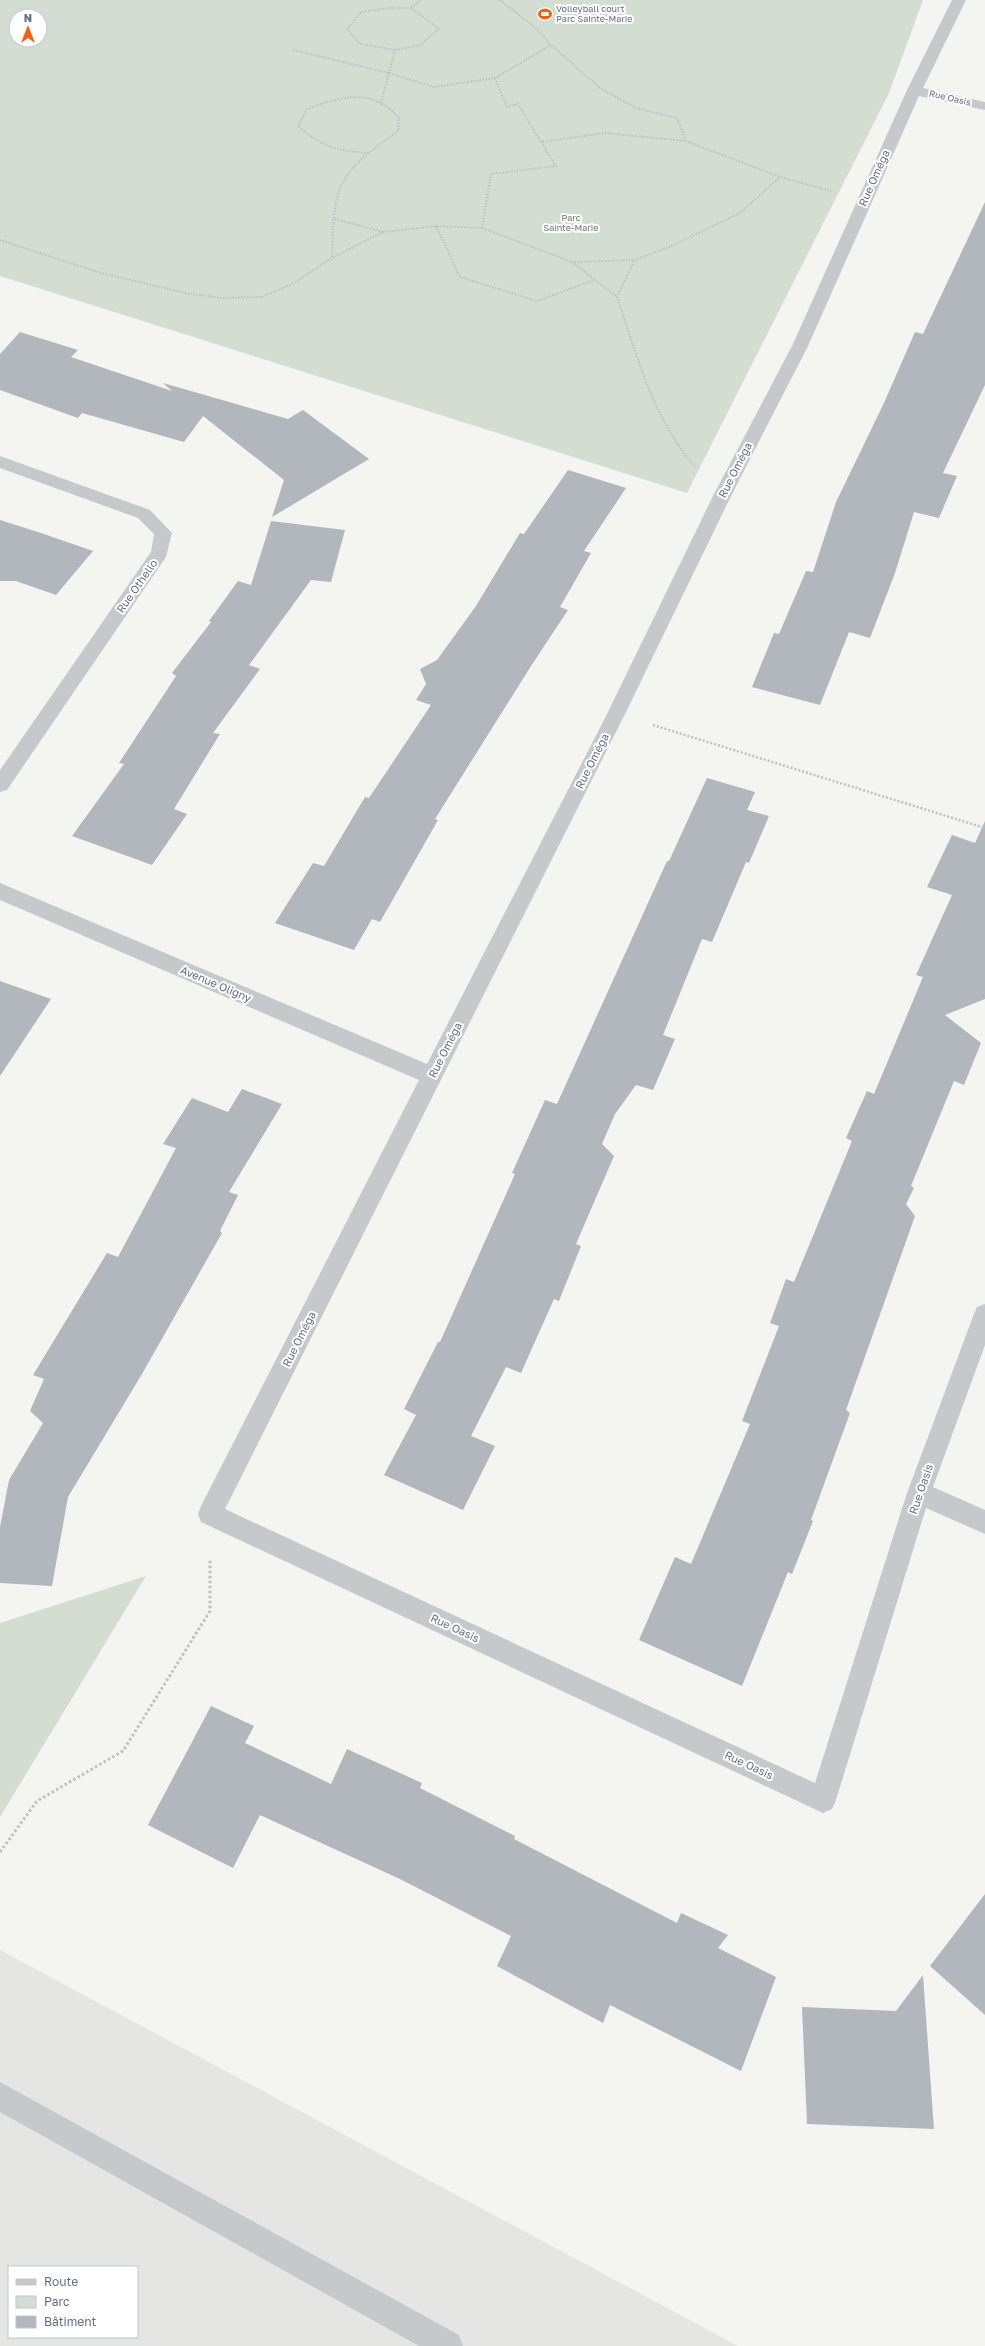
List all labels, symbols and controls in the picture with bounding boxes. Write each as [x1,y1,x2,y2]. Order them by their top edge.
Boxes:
place label: Volleyball court Parc Sainte-Marie [556,3,632,24]
sports icon: Volleyball court Parc Sainte-Marie [537,6,553,22]
north arrow [8,8,48,48]
text: N [24,11,32,24]
street label: Rue Oasis [928,87,972,108]
street label: Rue Oméga [855,148,892,208]
park label: Parc Sainte-Marie [544,212,598,233]
street label: Rue Oméga [715,440,754,500]
street label: Rue Othello [113,556,160,615]
street label: Rue Oméga [572,731,611,791]
street label: Avenue Oligny [179,963,254,1004]
street label: Rue Oméga [425,1020,464,1080]
street label: Rue Oméga [279,1309,318,1369]
street label: Rue Oasis [906,1462,935,1516]
street label: Rue Oasis [429,1611,482,1644]
street label: Rue Oasis [723,1748,776,1781]
legend [8,2266,138,2338]
text: Route [44,2274,78,2289]
text: Parc [44,2294,70,2309]
text: Bâtiment [44,2314,97,2329]

